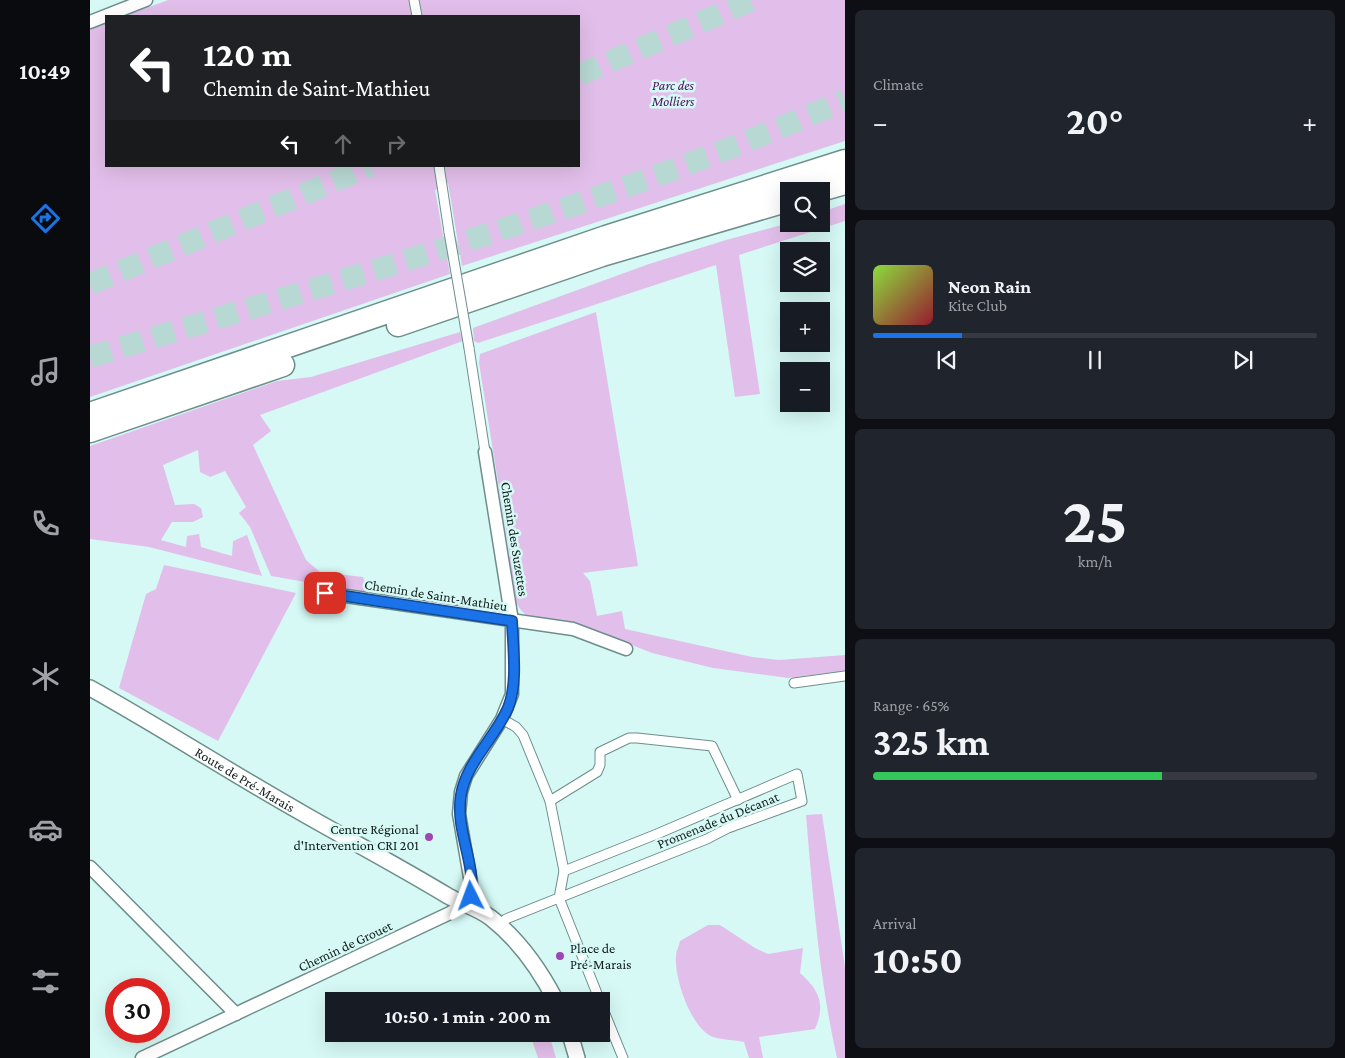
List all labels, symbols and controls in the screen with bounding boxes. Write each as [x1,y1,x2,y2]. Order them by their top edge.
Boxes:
icon: left [120,35,185,100]
text: 120 m [203,35,292,74]
text: 10:49 [19,59,71,84]
text: Chemin de Saint-Mathieu [203,76,430,101]
text: Climate [873,76,923,93]
park label: Parc des Molliers [651,77,695,109]
text: 20° [1066,100,1124,142]
text: − [873,107,888,138]
text: + [1302,107,1317,138]
icon: left [276,130,304,158]
icon: ahead [329,130,357,158]
icon: right [382,130,410,158]
map controls [780,182,830,412]
button: search [780,182,830,232]
icon: directions [28,201,63,236]
button: layers [780,242,830,292]
text: Neon Rain [948,276,1031,297]
text: Kite Club [948,297,1007,314]
button: + [780,302,830,352]
icon: previous [933,346,961,374]
icon: pause [1081,346,1109,374]
icon: next [1229,346,1257,374]
icon: music [28,354,63,389]
button: − [780,362,830,412]
street label: Chemin des Suzettes [498,481,532,597]
text: 25 [1063,484,1128,556]
icon: phone [28,506,63,541]
text: km/h [1078,553,1112,570]
pin [304,572,346,614]
street label: Chemin de Saint-Mathieu [363,576,509,614]
icon: arrive [311,579,339,607]
icon: climate [28,659,63,694]
text: Range · 65% [873,697,949,714]
text: 325 km [873,721,989,763]
street label: Route de Pré-Marais [192,744,298,815]
street label: Promenade du Décanat [655,788,782,852]
icon: car [28,812,63,847]
place label: Centre Régional d'Intervention CRI 201 [293,821,419,853]
marker: Centre Régional d'Intervention CRI 201 [423,831,435,843]
position arrow [444,869,496,921]
text: Arrival [873,915,917,932]
street label: Chemin de Grouet [295,917,395,975]
text: 10:50 [873,939,963,981]
place label: Place de Pré-Marais [570,940,632,972]
marker: Place de Pré-Marais [554,950,566,962]
icon: filters [28,964,63,999]
speed limit sign: 30 [105,978,170,1043]
text: 10:50 · 1 min · 200 m [384,1006,551,1027]

